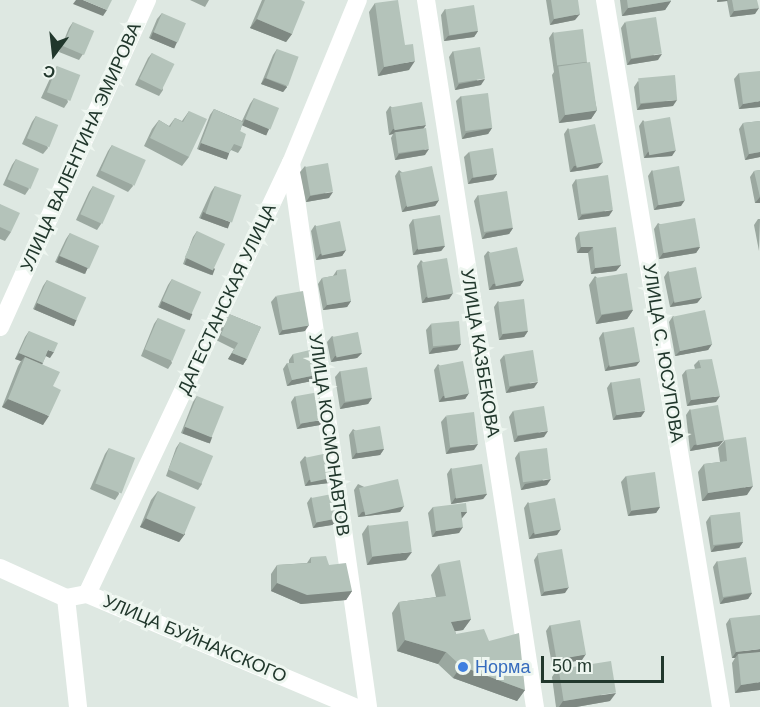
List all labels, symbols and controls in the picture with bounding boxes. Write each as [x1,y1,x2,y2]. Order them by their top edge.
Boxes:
street label: УЛИЦА ВАЛЕНТИНА ЭМИРОВА [16,19,146,275]
north arrow [24,24,84,84]
text: С [41,62,57,82]
street label: ДАГЕСТАНСКАЯ УЛИЦА [173,200,281,398]
street label: УЛИЦА С. ЮСУПОВА [638,262,688,444]
street label: УЛИЦА КАЗБЕКОВА [456,267,504,439]
street label: УЛИЦА КОСМОНАВТОВ [304,332,354,538]
street label: УЛИЦА БУЙНАКСКОГО [100,591,290,687]
scale bar [544,644,667,682]
place label: Норма [475,656,530,678]
text: 50 m [552,656,592,676]
marker: Норма [456,660,470,674]

